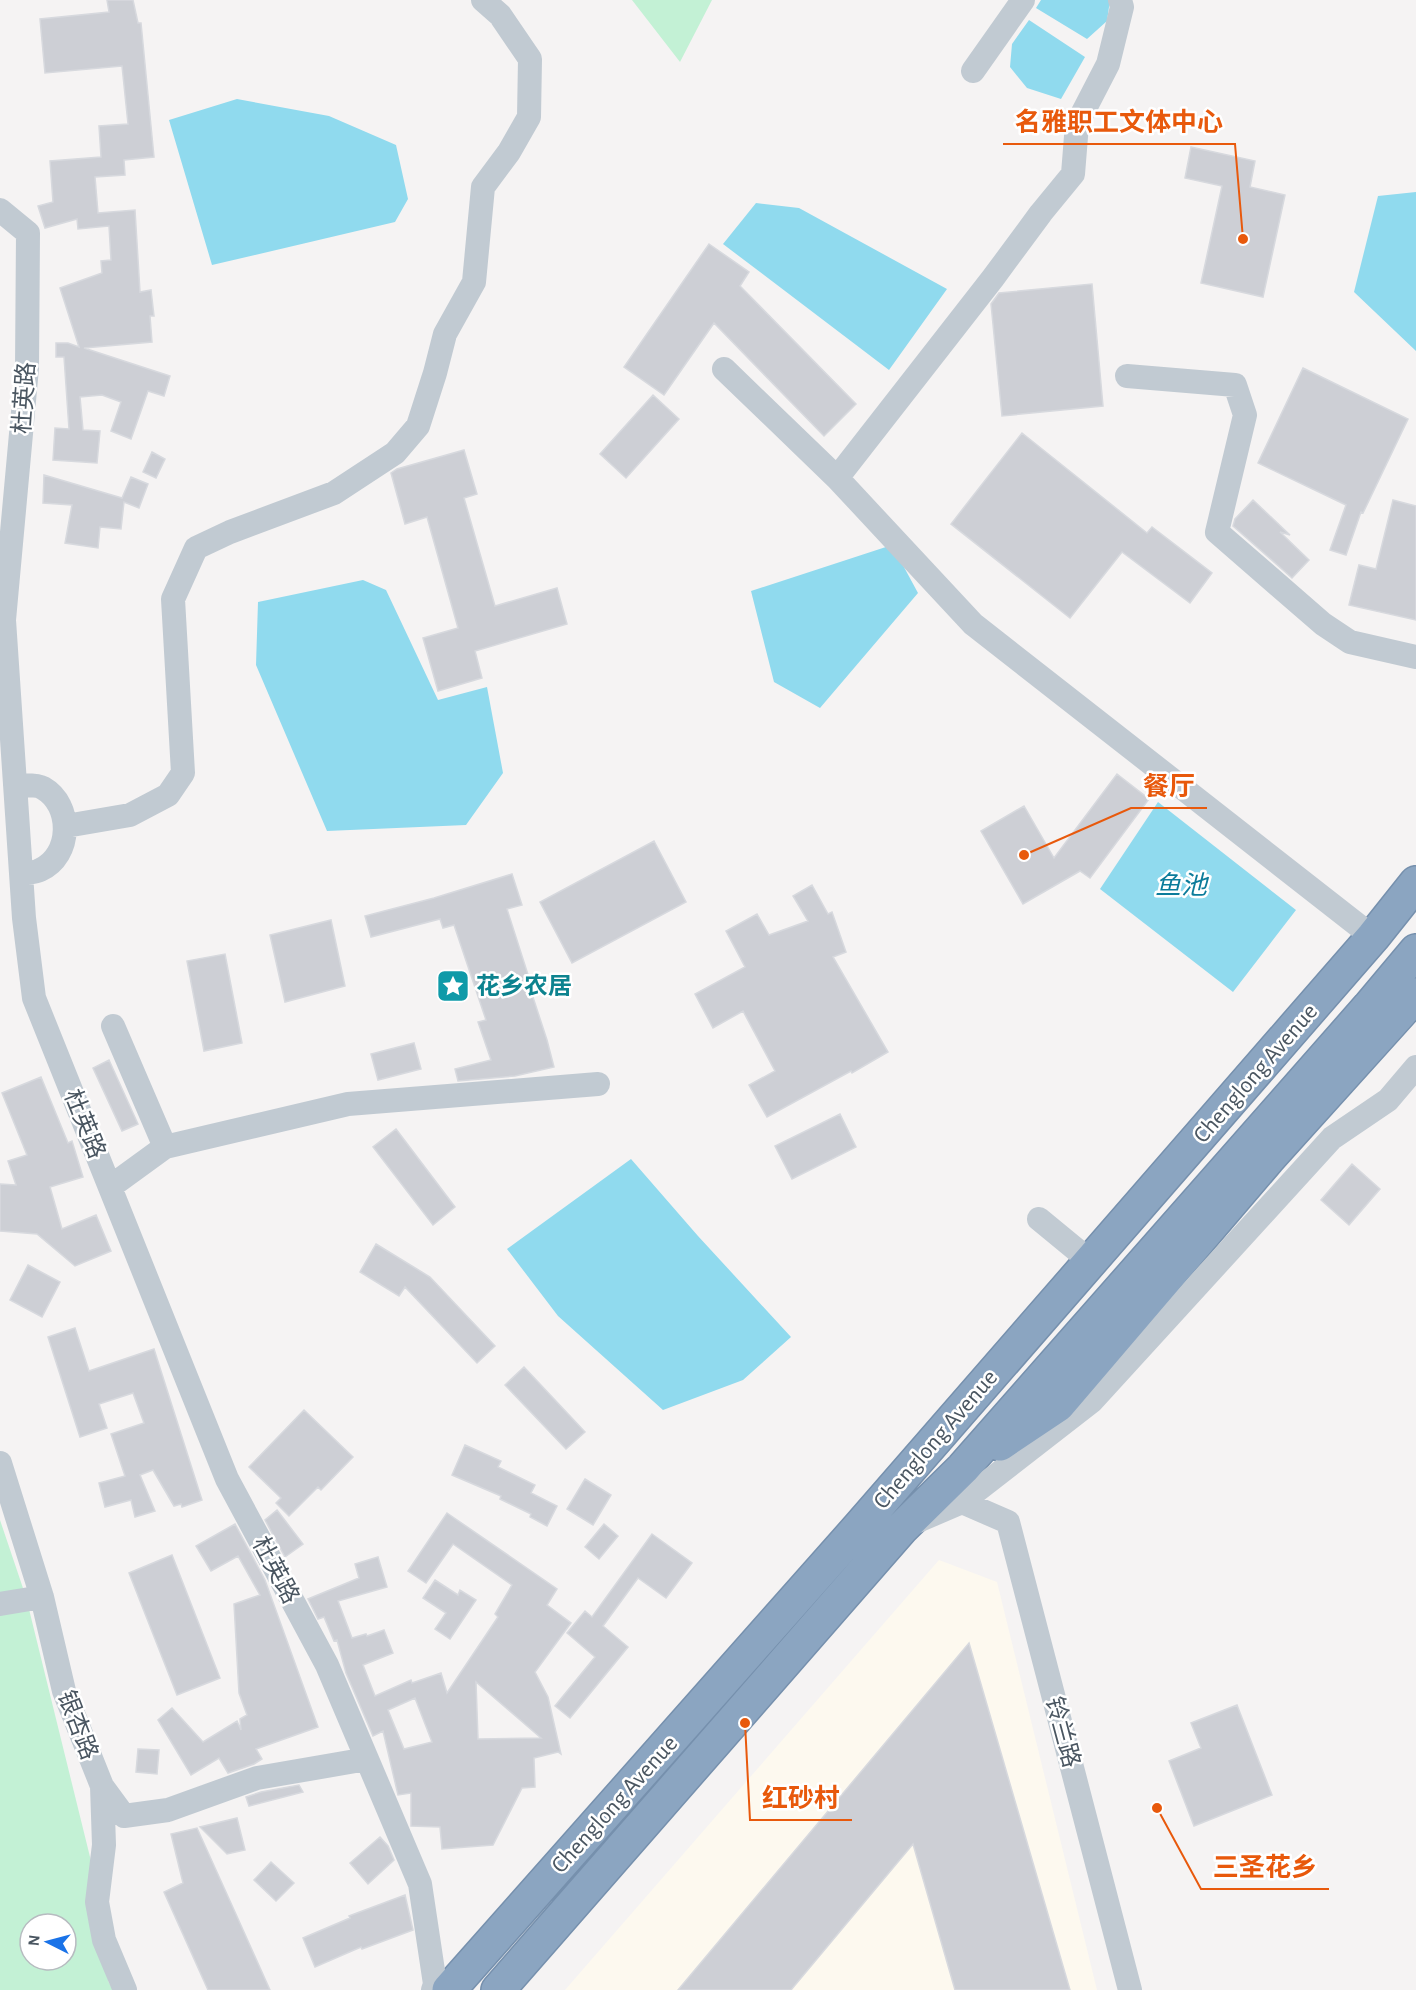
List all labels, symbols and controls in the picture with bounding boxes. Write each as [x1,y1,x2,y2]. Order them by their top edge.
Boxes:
callout: 名雅职工文体中心 [1003,100,1235,144]
text: 名雅职工文体中心 [1015,108,1223,136]
street label: 杜英路 [9,361,39,435]
callout: 餐厅 [1131,764,1207,808]
text: 餐厅 [1143,772,1195,800]
water label: 鱼池 [1155,872,1210,899]
place icon: 花乡农居 [435,968,471,1004]
place label: 花乡农居 [476,973,572,999]
street label: Chenglong Avenue [1189,1000,1322,1148]
street label: 杜英路 [59,1086,111,1162]
street label: Chenglong Avenue [869,1366,1002,1514]
street label: 杜英路 [248,1532,304,1608]
street label: 银杏路 [53,1687,103,1763]
street label: 铃兰路 [1041,1694,1085,1770]
street label: Chenglong Avenue [547,1731,682,1878]
callout: 红砂村 [750,1776,852,1820]
text: 红砂村 [762,1784,840,1812]
callout: 三圣花乡 [1201,1845,1329,1889]
text: 三圣花乡 [1213,1853,1317,1881]
north arrow [18,1912,78,1972]
text: N [26,1934,43,1947]

